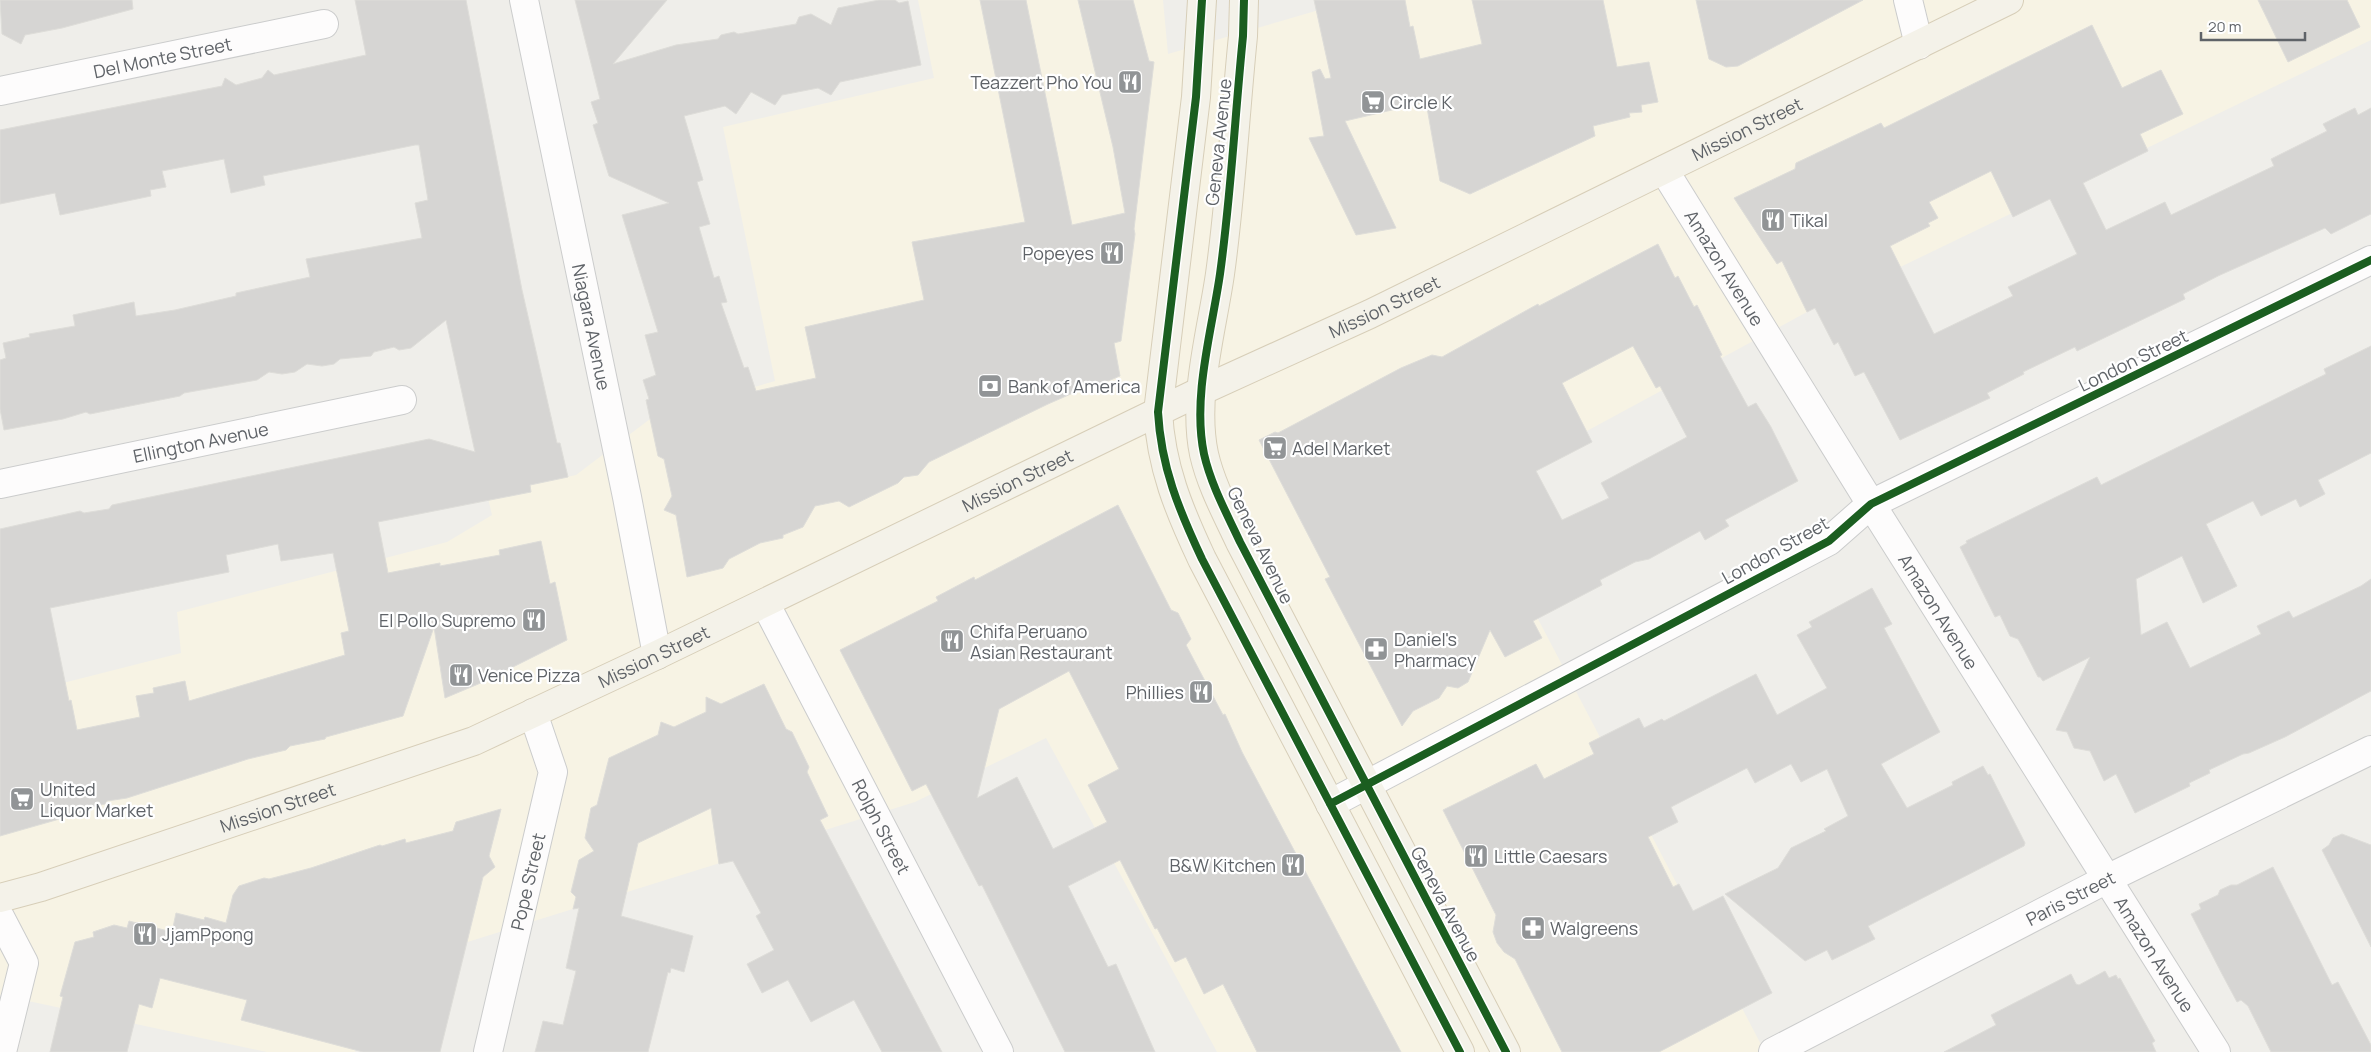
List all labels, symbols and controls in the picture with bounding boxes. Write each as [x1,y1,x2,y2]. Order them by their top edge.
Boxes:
scale bar [2201,10,2305,42]
text: 20 m [2208,16,2241,37]
street label: Del Monte Street [91,31,234,83]
restaurant icon: Teazzert Pho You [1117,69,1143,95]
place label: Teazzert Pho You [970,70,1112,94]
street label: Geneva Avenue [1199,77,1237,207]
supermarket icon: Circle K [1360,89,1386,115]
place label: Circle K [1390,90,1452,114]
street label: Mission Street [1688,91,1806,166]
street label: Amazon Avenue [1680,205,1770,330]
restaurant icon: Tikal [1760,207,1786,233]
place label: Tikal [1790,208,1828,232]
restaurant icon: Popeyes [1099,240,1125,266]
place label: Popeyes [1022,241,1094,265]
street label: Niagara Avenue [567,262,617,392]
street label: Mission Street [1325,270,1444,343]
street label: London Street [2074,323,2192,397]
bank icon: Bank of America [977,373,1003,399]
place label: Bank of America [1008,374,1141,398]
street label: Ellington Avenue [131,416,271,468]
supermarket icon: Adel Market [1262,435,1288,461]
place label: Adel Market [1292,436,1391,460]
street label: Mission Street [958,443,1077,517]
street label: Geneva Avenue [1222,482,1300,608]
street label: London Street [1717,511,1833,589]
street label: Amazon Avenue [1893,549,1984,674]
restaurant icon: El Pollo Supremo [521,607,547,633]
place label: El Pollo Supremo [379,608,516,632]
place label: Chifa Peruano Asian Restaurant [970,619,1113,664]
street label: Mission Street [594,620,713,693]
place label: Daniel's Pharmacy [1394,627,1477,672]
restaurant icon: Chifa Peruano Asian Restaurant [939,628,965,654]
pharmacy icon: Daniel's Pharmacy [1363,636,1389,662]
restaurant icon: Venice Pizza [448,662,474,688]
place label: Venice Pizza [478,663,580,687]
restaurant icon: Phillies [1188,679,1214,705]
place label: Phillies [1126,680,1184,704]
street label: Rolph Street [847,775,916,878]
place label: United Liquor Market [40,777,154,822]
street label: Mission Street [217,777,338,838]
supermarket icon: United Liquor Market [9,786,35,812]
street label: Pope Street [505,831,550,933]
street label: Geneva Avenue [1405,842,1487,966]
restaurant icon: Little Caesars [1463,843,1489,869]
place label: Little Caesars [1494,844,1608,868]
restaurant icon: B&W Kitchen [1280,852,1306,878]
place label: B&W Kitchen [1169,853,1276,877]
street label: Paris Street [2022,865,2119,931]
street label: Amazon Avenue [2109,892,2200,1017]
pharmacy icon: Walgreens [1520,915,1546,941]
place label: Walgreens [1550,916,1638,940]
restaurant icon: JjamPpong [132,921,158,947]
place label: JjamPpong [162,922,254,946]

